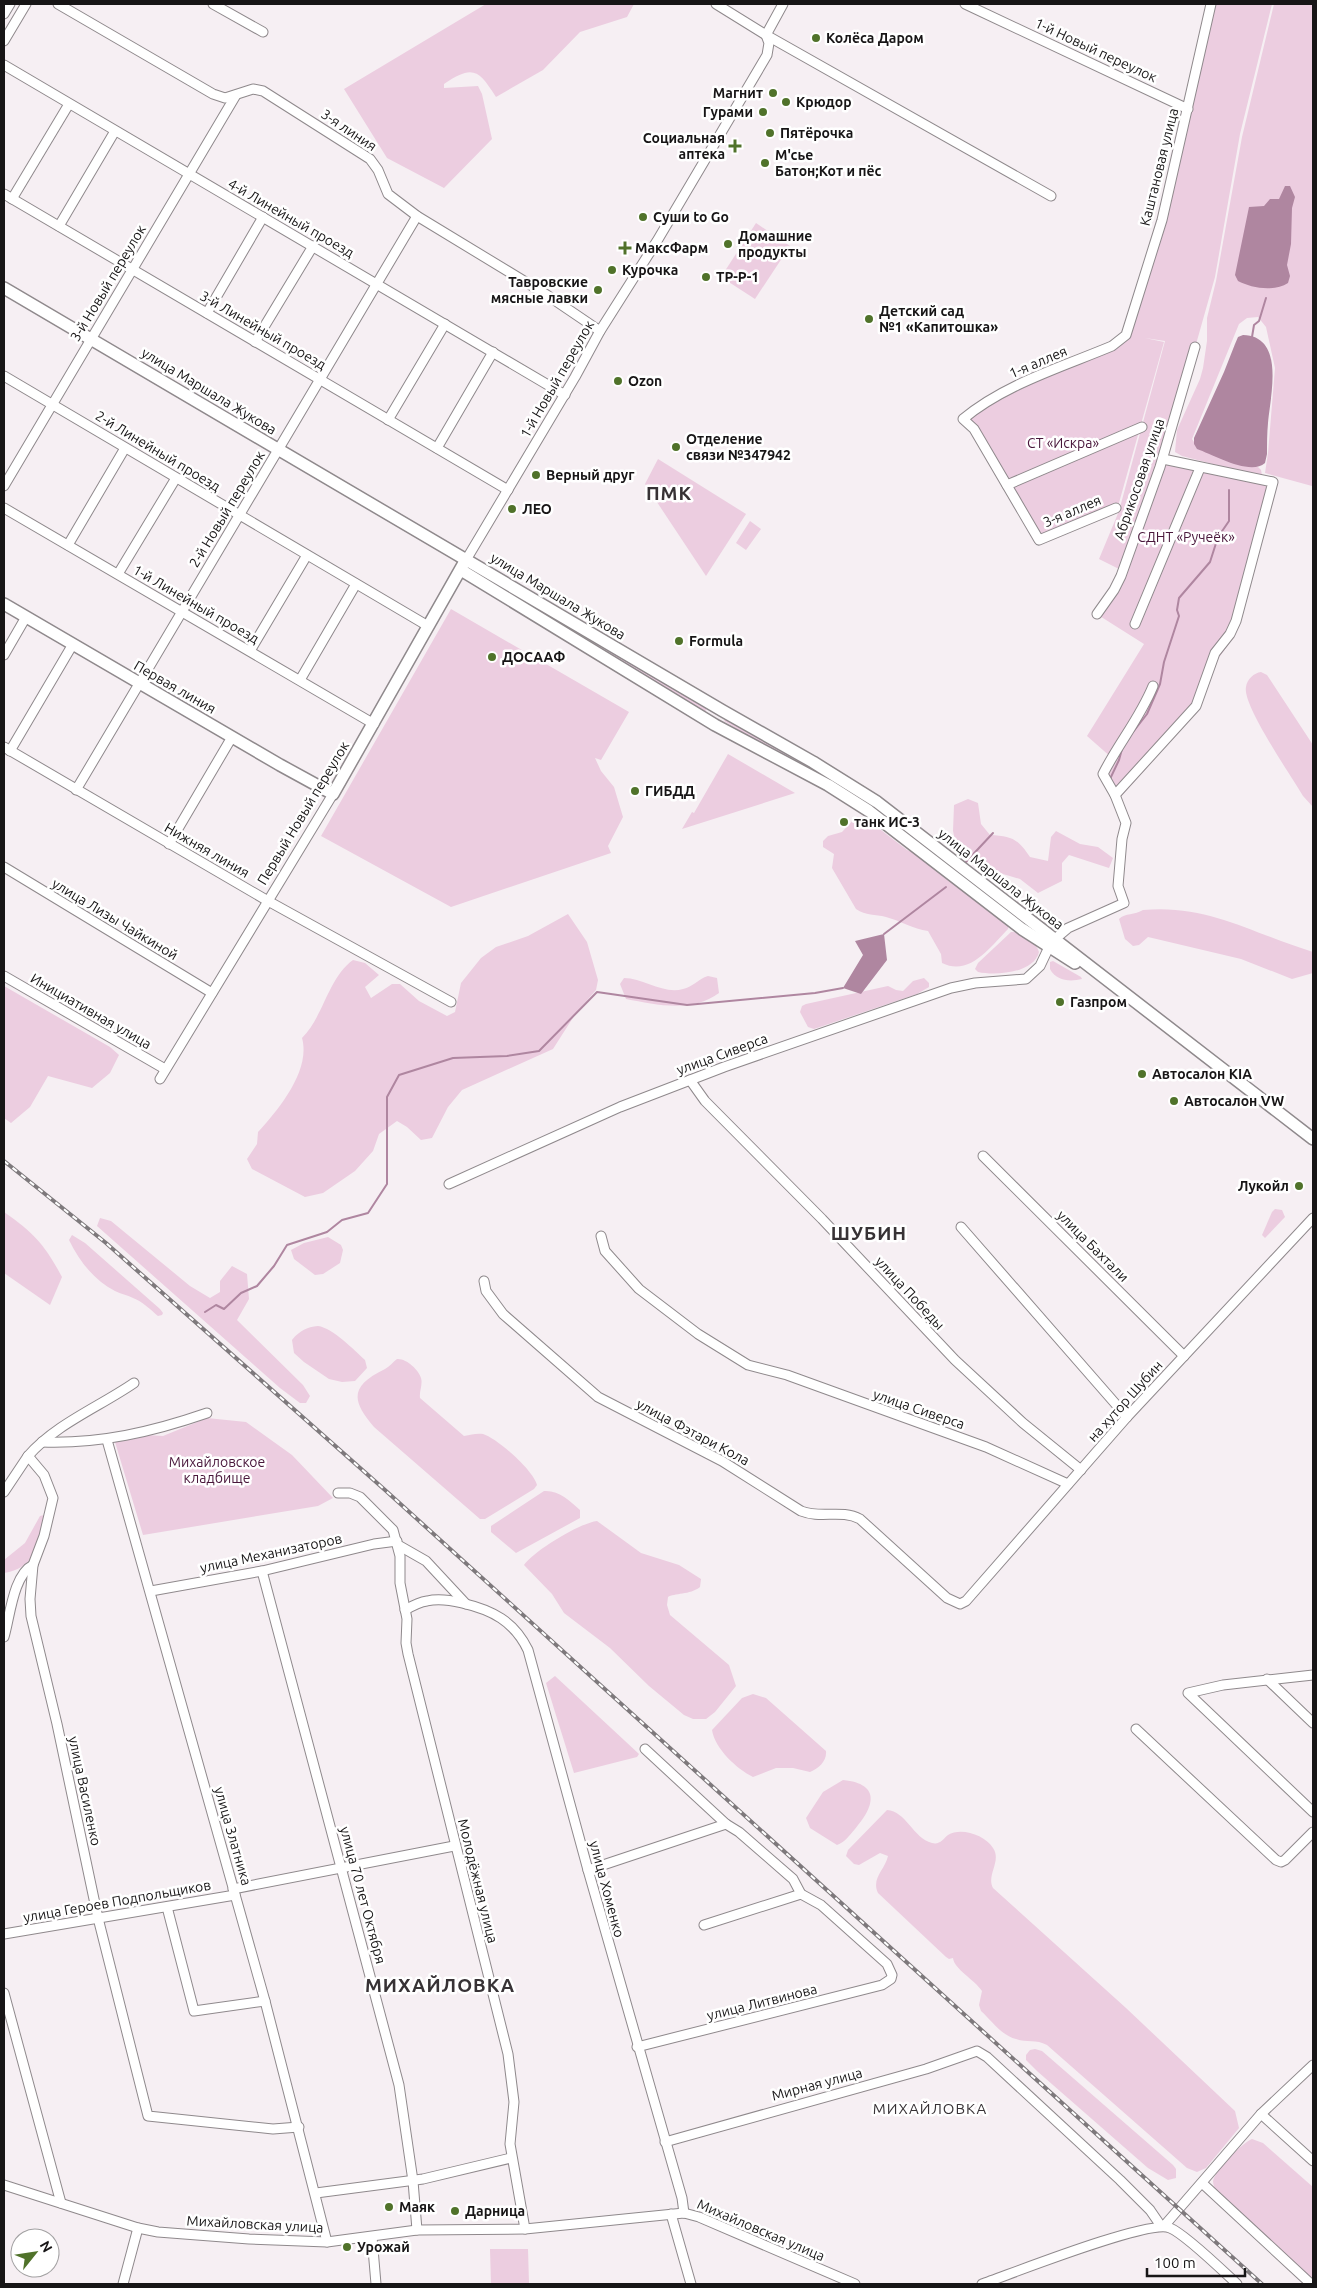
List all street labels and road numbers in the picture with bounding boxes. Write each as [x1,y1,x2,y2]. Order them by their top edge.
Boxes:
street label: 1-й Новый переулок [1032,15,1160,85]
street label: 3-я линия [318,106,380,154]
street label: Каштановая улица [1137,106,1181,228]
street label: 4-й Линейный проезд [225,175,357,261]
street label: 3-й Новый переулок [67,222,149,344]
street label: 3-й Линейный проезд [197,287,329,373]
street label: 1-й Новый переулок [517,317,597,441]
street label: 1-я аллея [1007,343,1069,381]
street label: улица Маршала Жукова [139,344,279,438]
street label: 2-й Линейный проезд [93,407,223,495]
street label: Абрикосовая улица [1111,416,1167,542]
street label: 2-й Новый переулок [186,448,268,570]
street label: 3-я аллея [1041,492,1103,530]
street label: улица Маршала Жукова [488,549,628,643]
street label: 1-й Линейный проезд [130,561,262,647]
street label: Первая линия [131,657,219,717]
street label: Первый Новый переулок [254,738,352,888]
street label: Нижняя линия [162,819,252,881]
street label: улица Маршала Жукова [935,825,1067,933]
street label: улица Лизы Чайкиной [49,875,181,963]
street label: Инициативная улица [28,970,154,1052]
street label: улица Сиверса [674,1030,770,1078]
street label: улица Бахтали [1054,1207,1132,1285]
street label: улица Победы [872,1253,948,1333]
street label: на хутор Шубин [1084,1357,1166,1445]
street label: улица Сиверса [871,1386,967,1432]
street label: улица Фэтари Кола [634,1396,752,1468]
street label: улица Механизаторов [199,1530,343,1576]
street label: улица Василенко [66,1735,104,1847]
street label: улица Златника [211,1785,255,1887]
street label: Молодёжная улица [455,1817,501,1945]
street label: улица 70 лет Октября [337,1825,389,1965]
street label: улица Хоменко [586,1839,628,1939]
street label: улица Героев Подпольщиков [22,1877,212,1925]
street label: улица Литвинова [705,1981,819,2023]
street label: Мирная улица [770,2064,864,2104]
street label: Михайловская улица [695,2196,827,2264]
street label: Михайловская улица [186,2212,324,2236]

